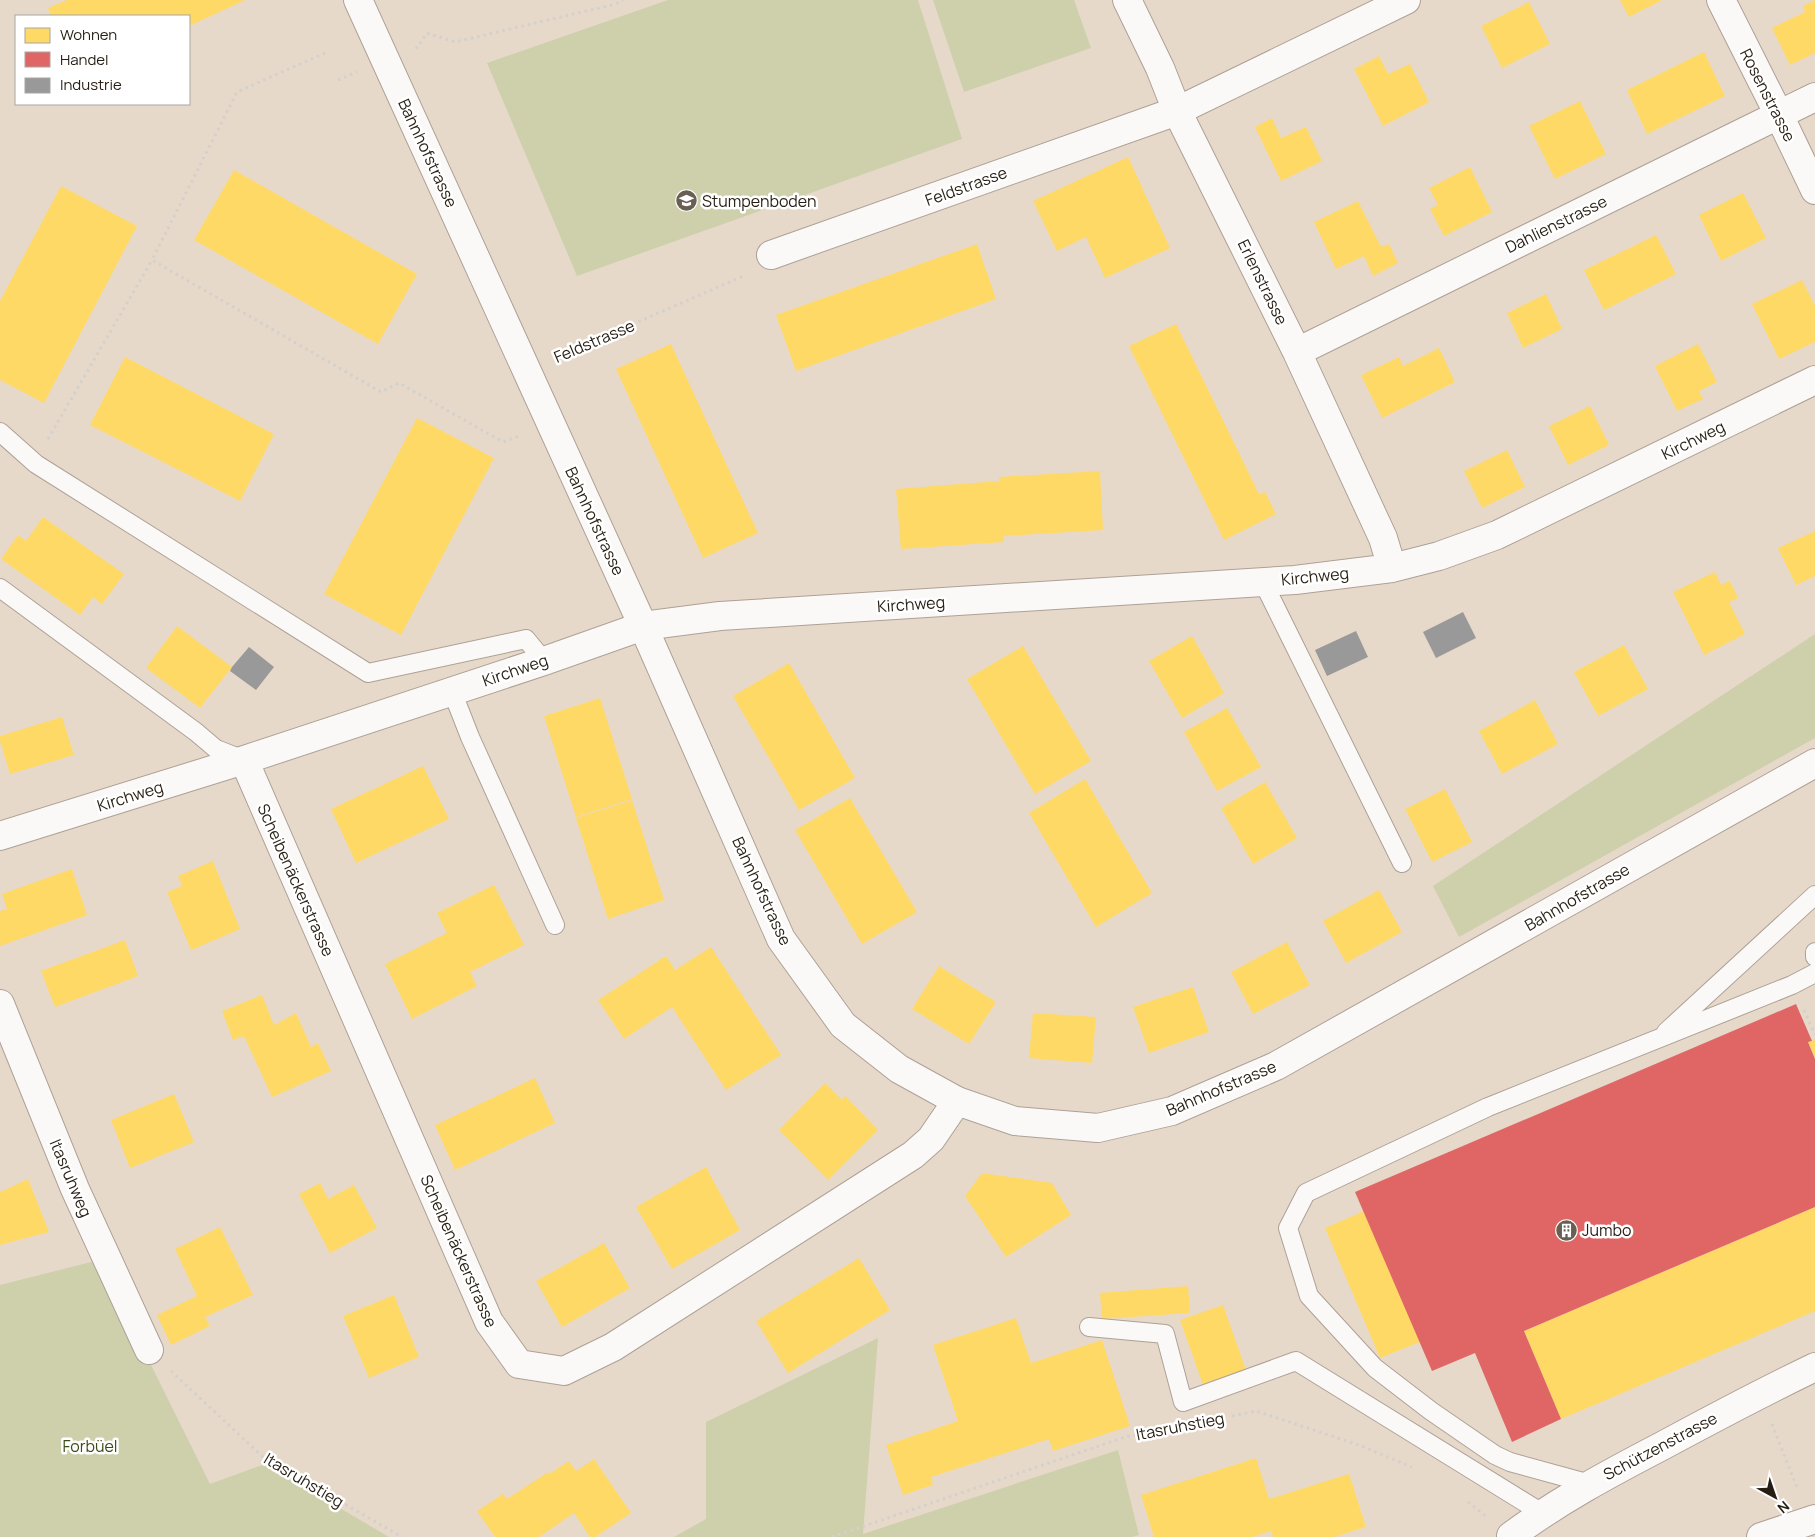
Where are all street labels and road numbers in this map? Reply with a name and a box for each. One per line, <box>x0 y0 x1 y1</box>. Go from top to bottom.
street label: Rosenstrasse <box>1735 45 1801 145</box>
street label: Bahnhofstrasse <box>393 95 463 211</box>
street label: Feldstrasse <box>922 161 1010 211</box>
street label: Dahlienstrasse <box>1502 190 1610 258</box>
street label: Erlenstrasse <box>1233 236 1293 328</box>
street label: Feldstrasse <box>550 314 638 368</box>
street label: Kirchweg <box>1658 415 1728 465</box>
street label: Bahnhofstrasse <box>560 463 630 579</box>
street label: Kirchweg <box>1280 562 1350 590</box>
street label: Kirchweg <box>876 591 946 617</box>
street label: Kirchweg <box>479 649 551 691</box>
street label: Kirchweg <box>94 776 166 816</box>
street label: Scheibenäckerstrasse <box>252 800 340 960</box>
street label: Bahnhofstrasse <box>727 833 797 949</box>
street label: Bahnhofstrasse <box>1521 858 1633 936</box>
street label: Bahnhofstrasse <box>1163 1055 1279 1121</box>
street label: Itasruhweg <box>45 1136 97 1220</box>
street label: Scheibenäckerstrasse <box>415 1171 503 1331</box>
street label: Itasruhstieg <box>1134 1407 1226 1445</box>
street label: Schützenstrasse <box>1599 1407 1721 1485</box>
street label: Itasruhstieg <box>260 1448 348 1512</box>

